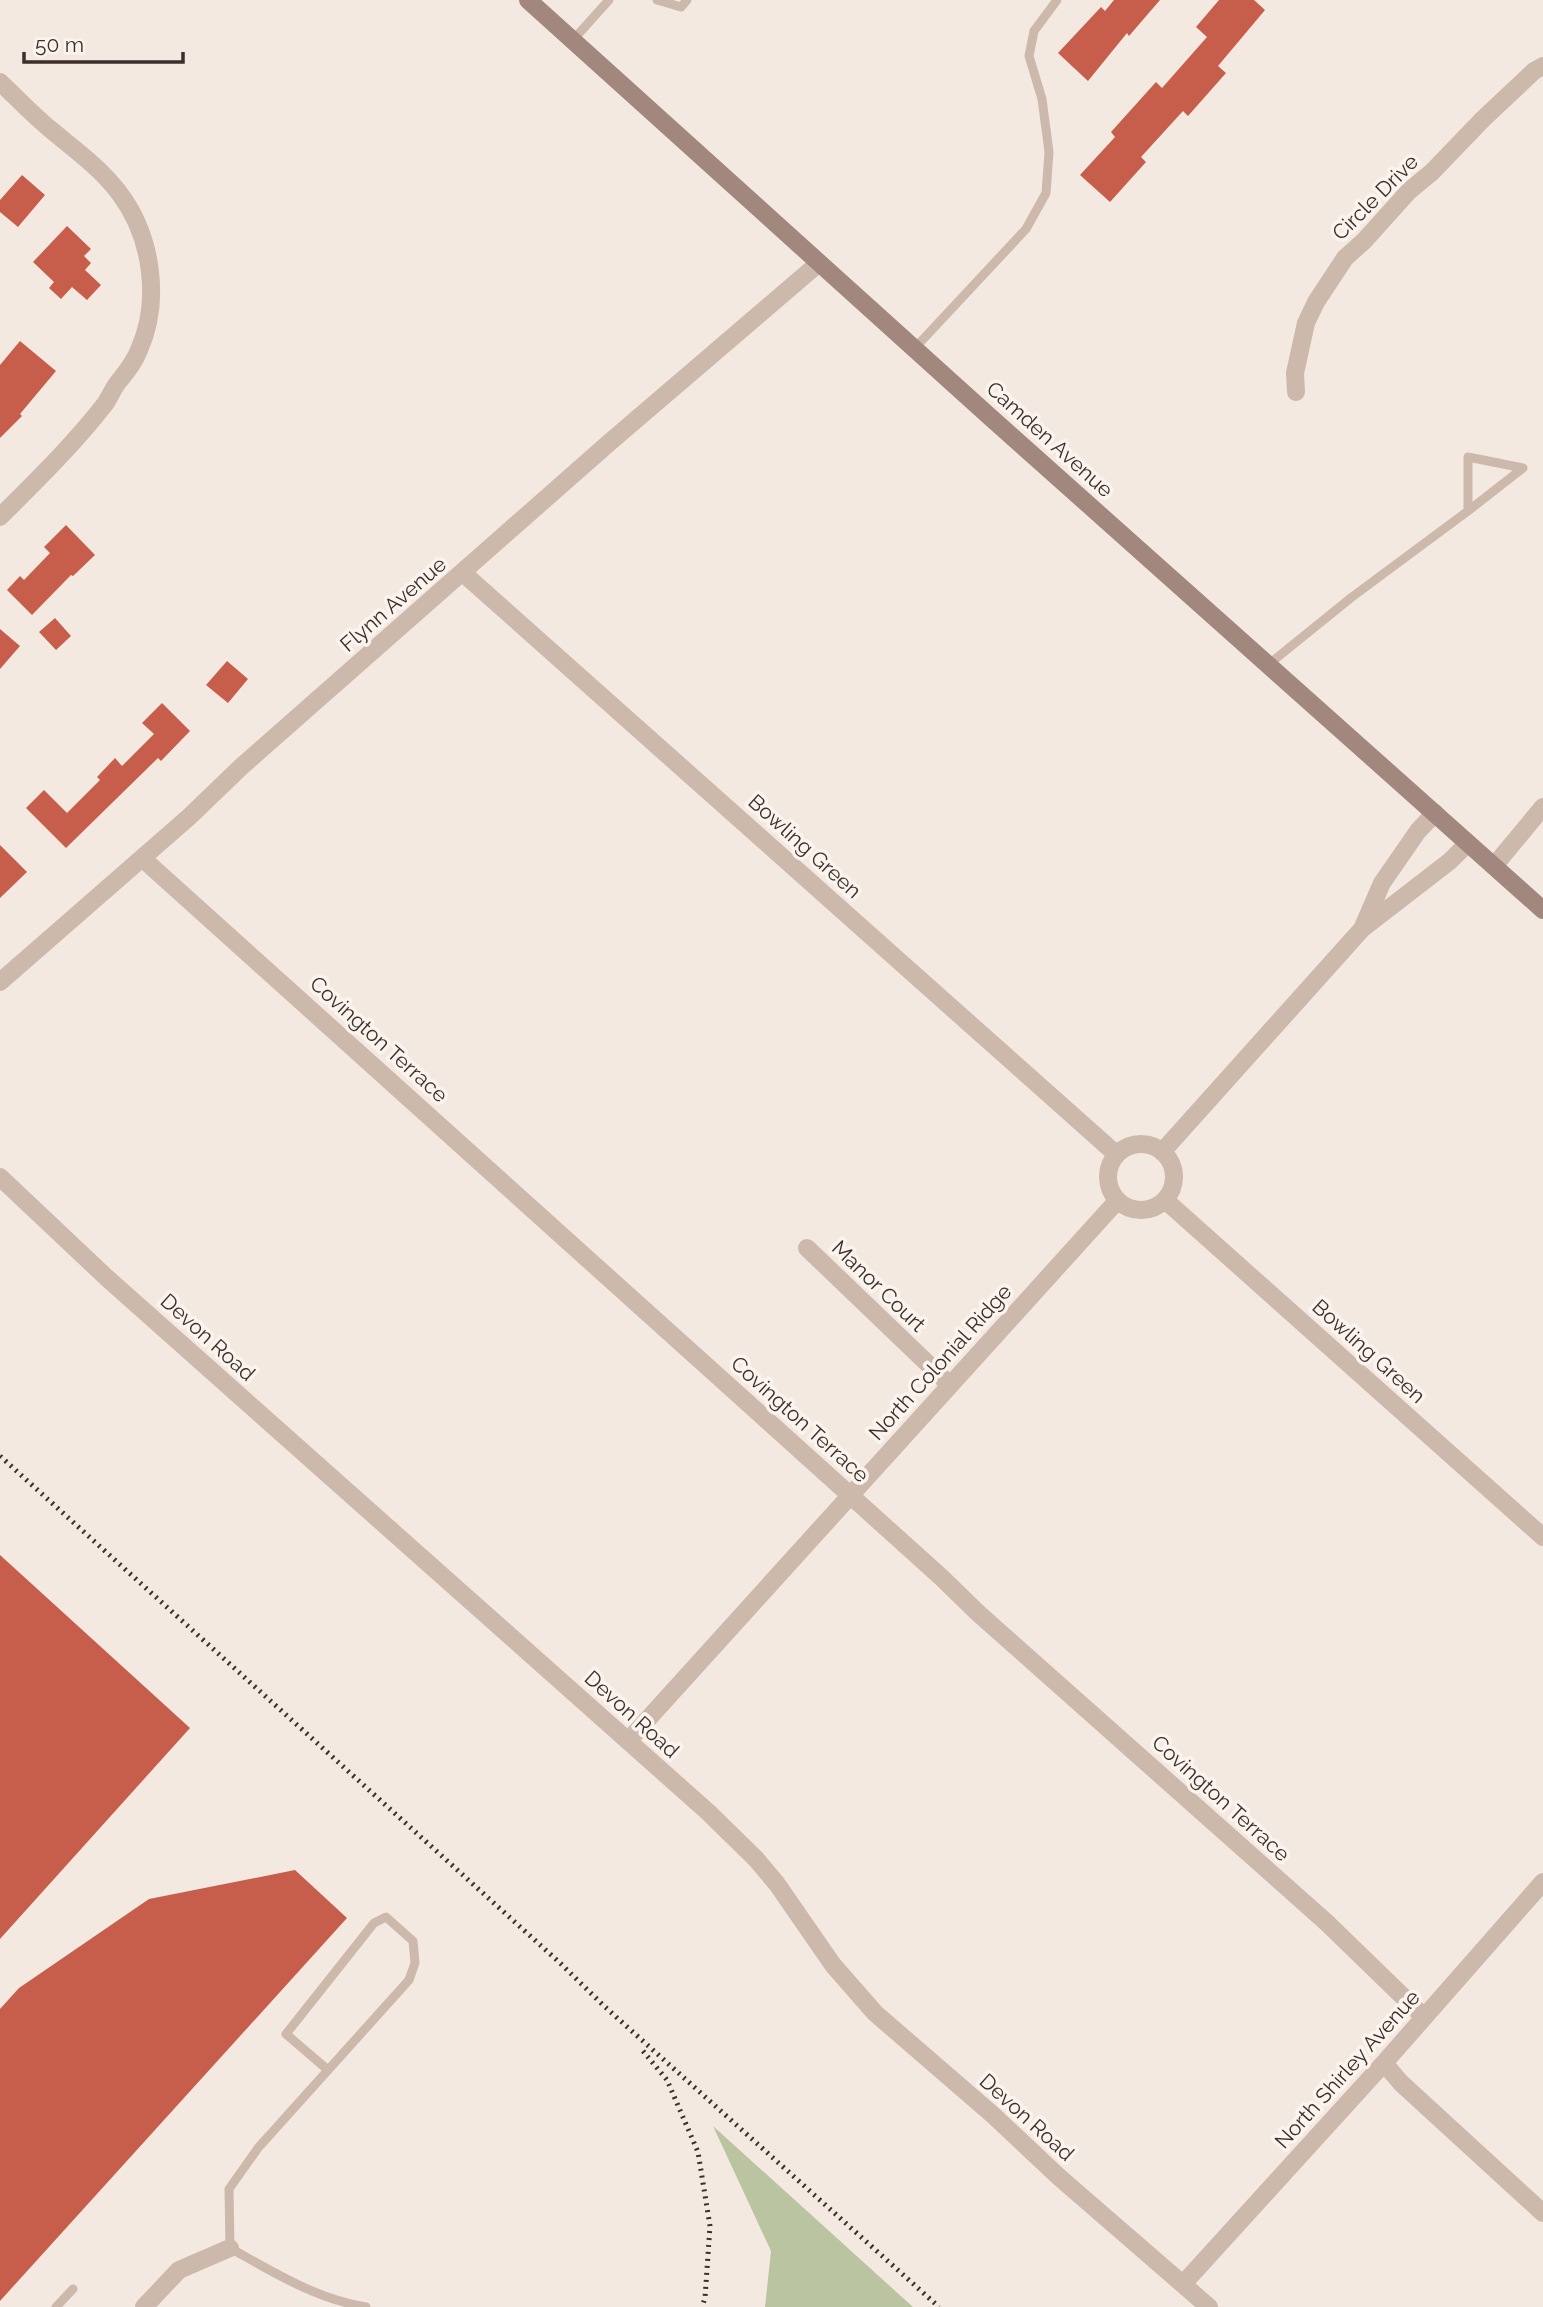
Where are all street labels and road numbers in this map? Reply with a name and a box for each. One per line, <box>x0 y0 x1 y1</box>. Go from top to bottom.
street label: Circle Drive <box>1327 149 1423 245</box>
street label: Camden Avenue <box>982 376 1118 502</box>
street label: Flynn Avenue <box>335 551 451 657</box>
street label: Bowling Green <box>743 789 867 903</box>
street label: Covington Terrace <box>305 971 453 1107</box>
street label: Manor Court <box>827 1235 931 1337</box>
street label: North Colonial Ridge <box>863 1279 1017 1445</box>
street label: Devon Road <box>156 1288 260 1386</box>
street label: Bowling Green <box>1307 1294 1431 1408</box>
street label: Covington Terrace <box>726 1351 874 1487</box>
street label: Devon Road <box>580 1665 684 1763</box>
street label: Covington Terrace <box>1147 1730 1295 1866</box>
street label: North Shirley Avenue <box>1269 1985 1425 2153</box>
street label: Devon Road <box>975 2068 1079 2166</box>

